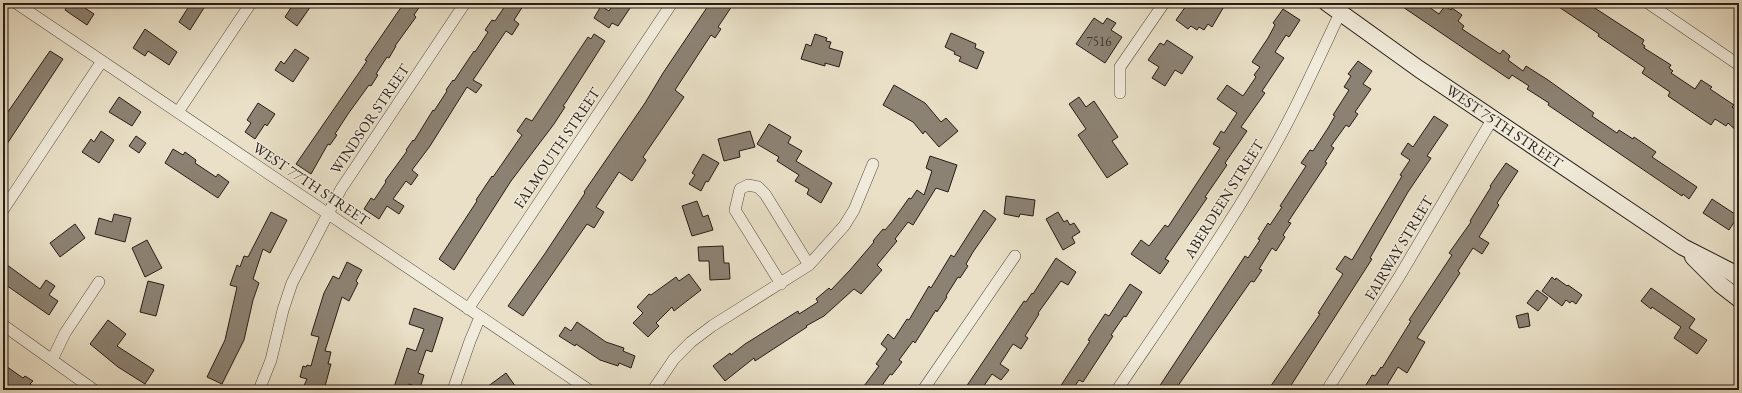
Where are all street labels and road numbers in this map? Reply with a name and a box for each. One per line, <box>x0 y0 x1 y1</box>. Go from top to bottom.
street label: WINDSOR STREET <box>326 59 414 177</box>
street label: WEST 75TH STREET <box>1443 80 1567 173</box>
street label: FALMOUTH STREET <box>509 83 605 212</box>
street label: ABERDEEN STREET <box>1179 135 1268 262</box>
street label: WEST 77TH STREET <box>249 138 374 230</box>
street label: FAIRWAY STREET <box>1360 191 1438 303</box>

